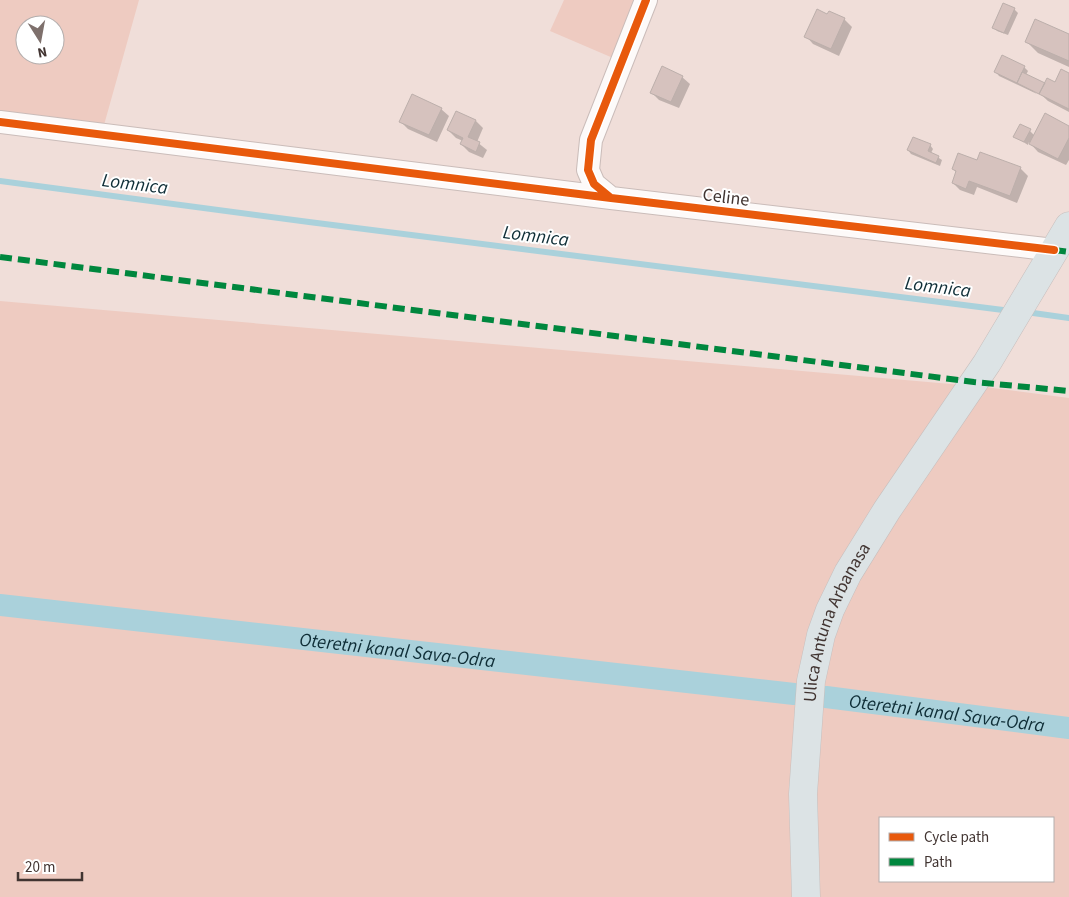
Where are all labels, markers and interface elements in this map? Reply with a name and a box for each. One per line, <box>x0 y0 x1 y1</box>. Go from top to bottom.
north arrow <box>15 15 65 65</box>
text: N <box>36 41 49 62</box>
water label: Lomnica <box>100 167 169 202</box>
street label: Celine <box>701 182 751 213</box>
water label: Lomnica <box>501 219 570 254</box>
water label: Lomnica <box>903 270 972 305</box>
street label: Ulica Antuna Arbanasa <box>798 538 877 703</box>
water label: Oteretni kanal Sava-Odra <box>298 627 497 675</box>
water label: Oteretni kanal Sava-Odra <box>847 688 1046 740</box>
legend <box>879 817 1054 882</box>
text: Cycle path <box>924 827 989 848</box>
scale bar <box>18 850 81 882</box>
text: Path <box>924 852 952 873</box>
text: 20 m <box>25 857 55 878</box>

